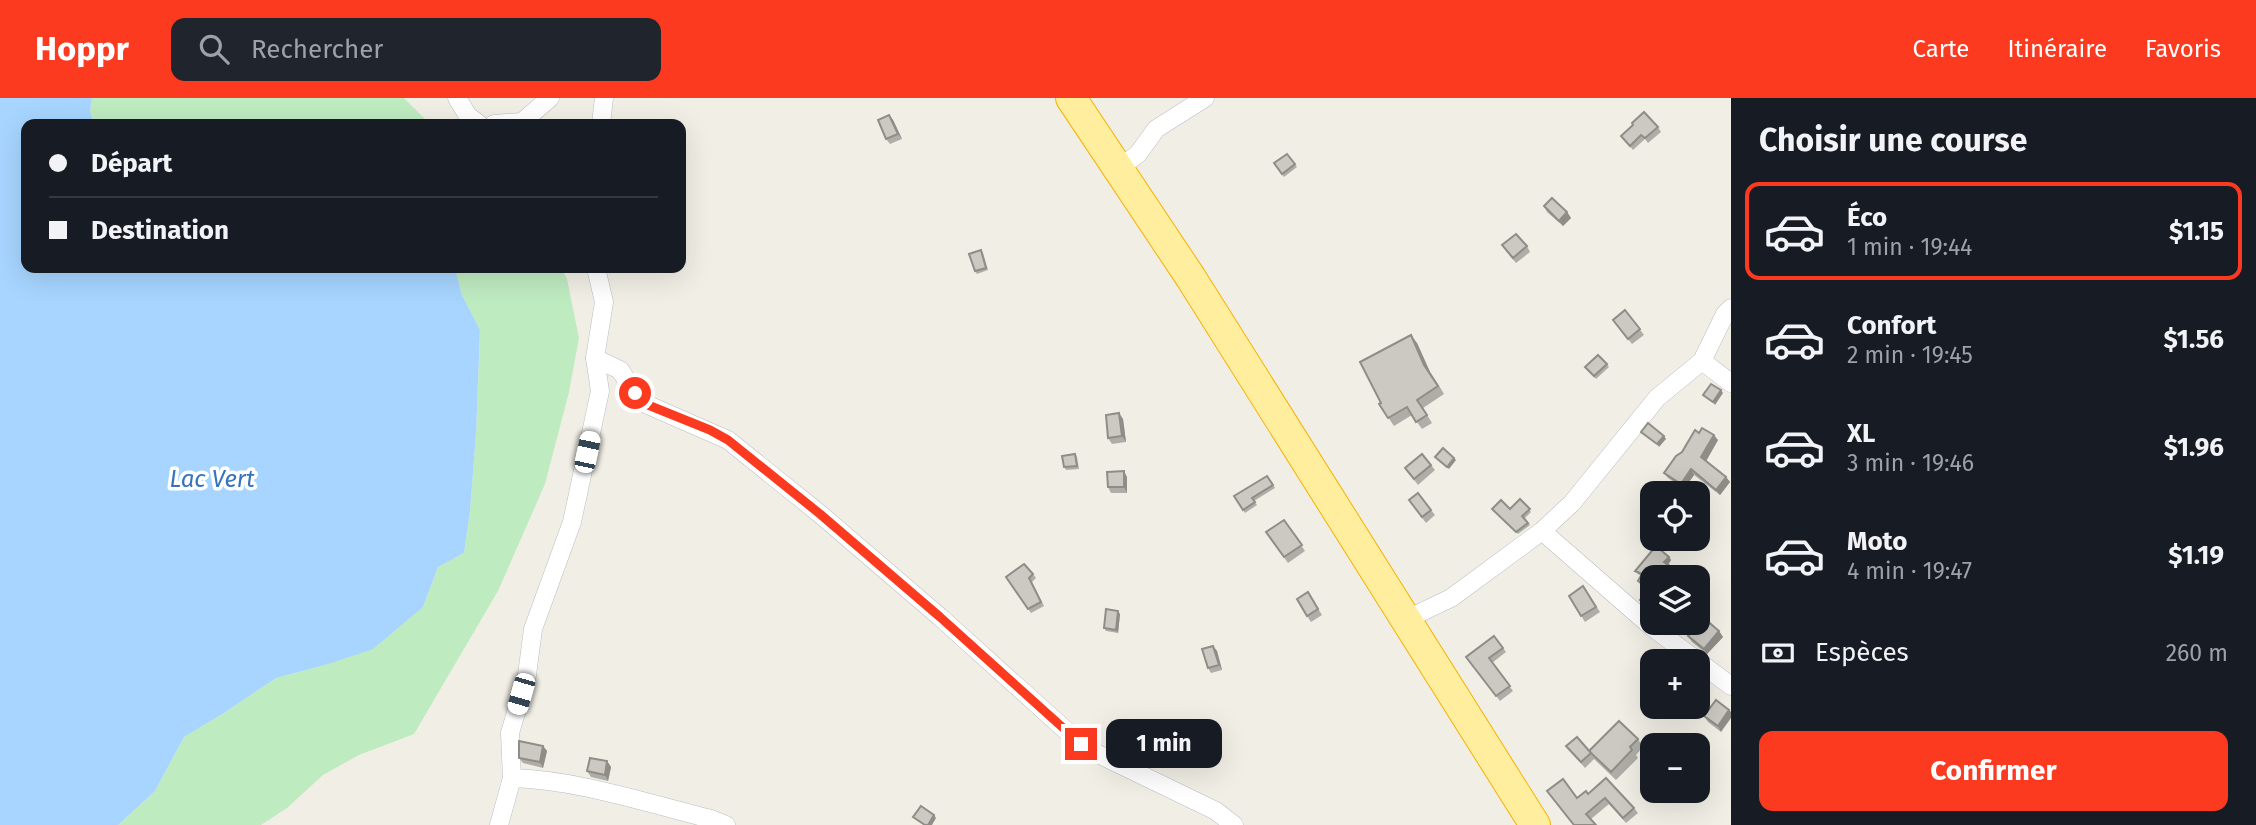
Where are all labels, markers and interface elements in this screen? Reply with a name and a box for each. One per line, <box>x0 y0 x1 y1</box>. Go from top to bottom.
search box <box>171 18 661 81</box>
text: Hoppr <box>35 29 129 69</box>
icon: search <box>195 30 233 68</box>
text: Rechercher <box>251 34 383 65</box>
text: Carte <box>1913 35 1969 63</box>
text: Itinéraire <box>2007 35 2107 63</box>
text: Favoris <box>2145 35 2221 63</box>
text: Choisir une course <box>1759 121 2027 159</box>
text: Départ <box>91 148 172 179</box>
icon: car <box>1763 200 1826 263</box>
text: Éco <box>1847 202 1887 233</box>
text: Destination <box>91 215 229 246</box>
text: $1.15 <box>2169 216 2224 247</box>
text: 1 min · 19:44 <box>1847 233 1972 261</box>
icon: car <box>1763 308 1826 371</box>
text: Confort <box>1847 310 1936 341</box>
text: $1.56 <box>2163 324 2224 355</box>
text: 2 min · 19:45 <box>1847 341 1973 369</box>
route start <box>619 377 651 409</box>
icon: car <box>1763 416 1826 479</box>
text: XL <box>1847 418 1875 449</box>
car <box>573 429 602 475</box>
text: $1.96 <box>2164 432 2224 463</box>
text: 3 min · 19:46 <box>1847 449 1974 477</box>
water label: Lac Vert <box>169 465 255 493</box>
map controls <box>1640 481 1710 803</box>
button: locate <box>1640 481 1710 551</box>
icon: car <box>1763 524 1826 587</box>
text: Moto <box>1847 526 1907 557</box>
text: $1.19 <box>2168 540 2224 571</box>
text: 4 min · 19:47 <box>1847 557 1972 585</box>
button: layers <box>1640 565 1710 635</box>
icon: cash <box>1759 634 1797 672</box>
text: Espèces <box>1815 637 1909 668</box>
text: 260 m <box>2166 639 2228 667</box>
button: + <box>1640 649 1710 719</box>
car <box>506 671 537 717</box>
callout: 1 min <box>1106 720 1221 768</box>
route end <box>1065 728 1097 760</box>
text: 1 min <box>1136 729 1192 757</box>
button: Confirmer <box>1759 731 2228 811</box>
button: − <box>1640 733 1710 803</box>

